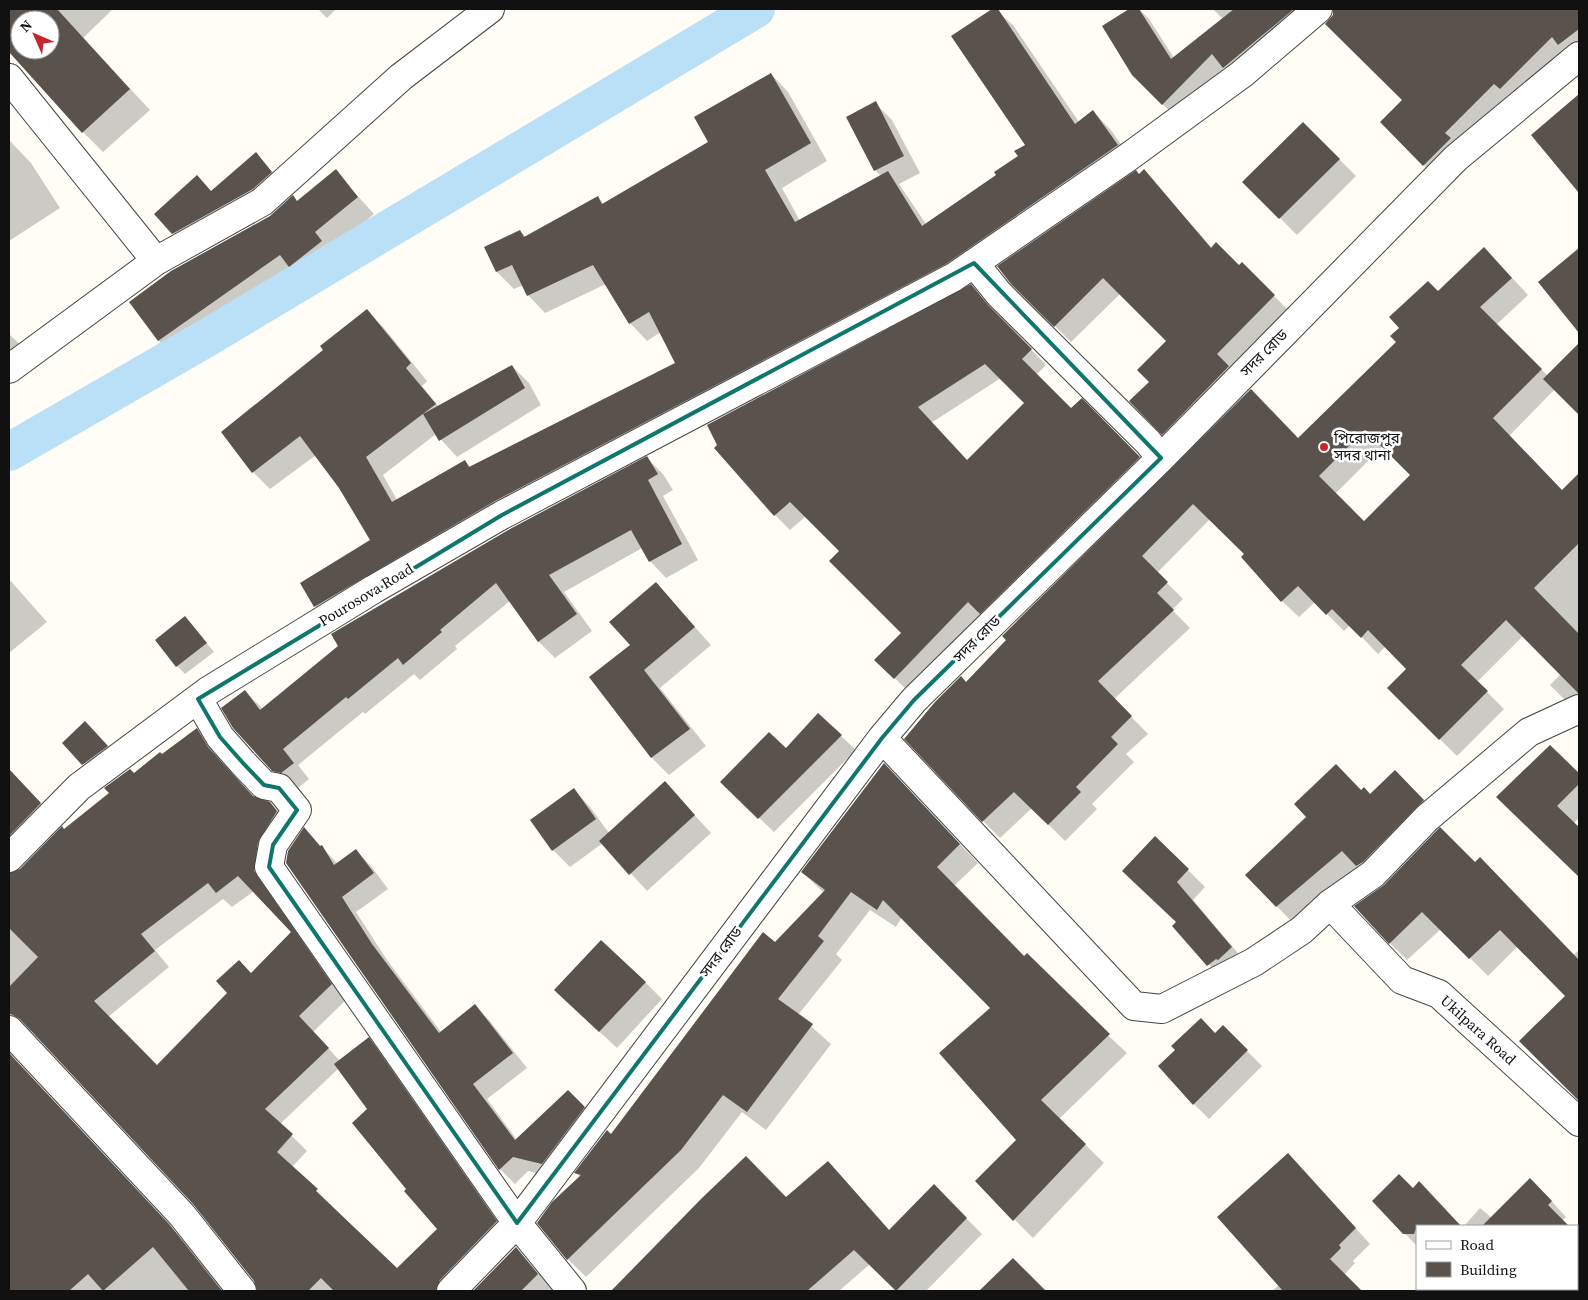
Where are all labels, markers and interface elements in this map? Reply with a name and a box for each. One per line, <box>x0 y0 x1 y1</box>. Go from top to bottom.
north arrow <box>10 10 60 60</box>
text: N <box>15 15 36 36</box>
street label: সদর রোড <box>1235 324 1292 382</box>
place label: পিরোজপুর সদর থানা <box>1333 427 1401 465</box>
marker: পিরোজপুর সদর থানা <box>1318 441 1330 453</box>
street label: Pourosova Road <box>314 558 417 631</box>
street label: সদর রোড <box>948 610 1005 668</box>
street label: সদর রোড <box>694 922 747 982</box>
street label: Ukilpara Road <box>1436 990 1521 1070</box>
legend <box>1416 1225 1578 1290</box>
text: Road <box>1460 1234 1494 1255</box>
text: Building <box>1460 1259 1517 1280</box>

